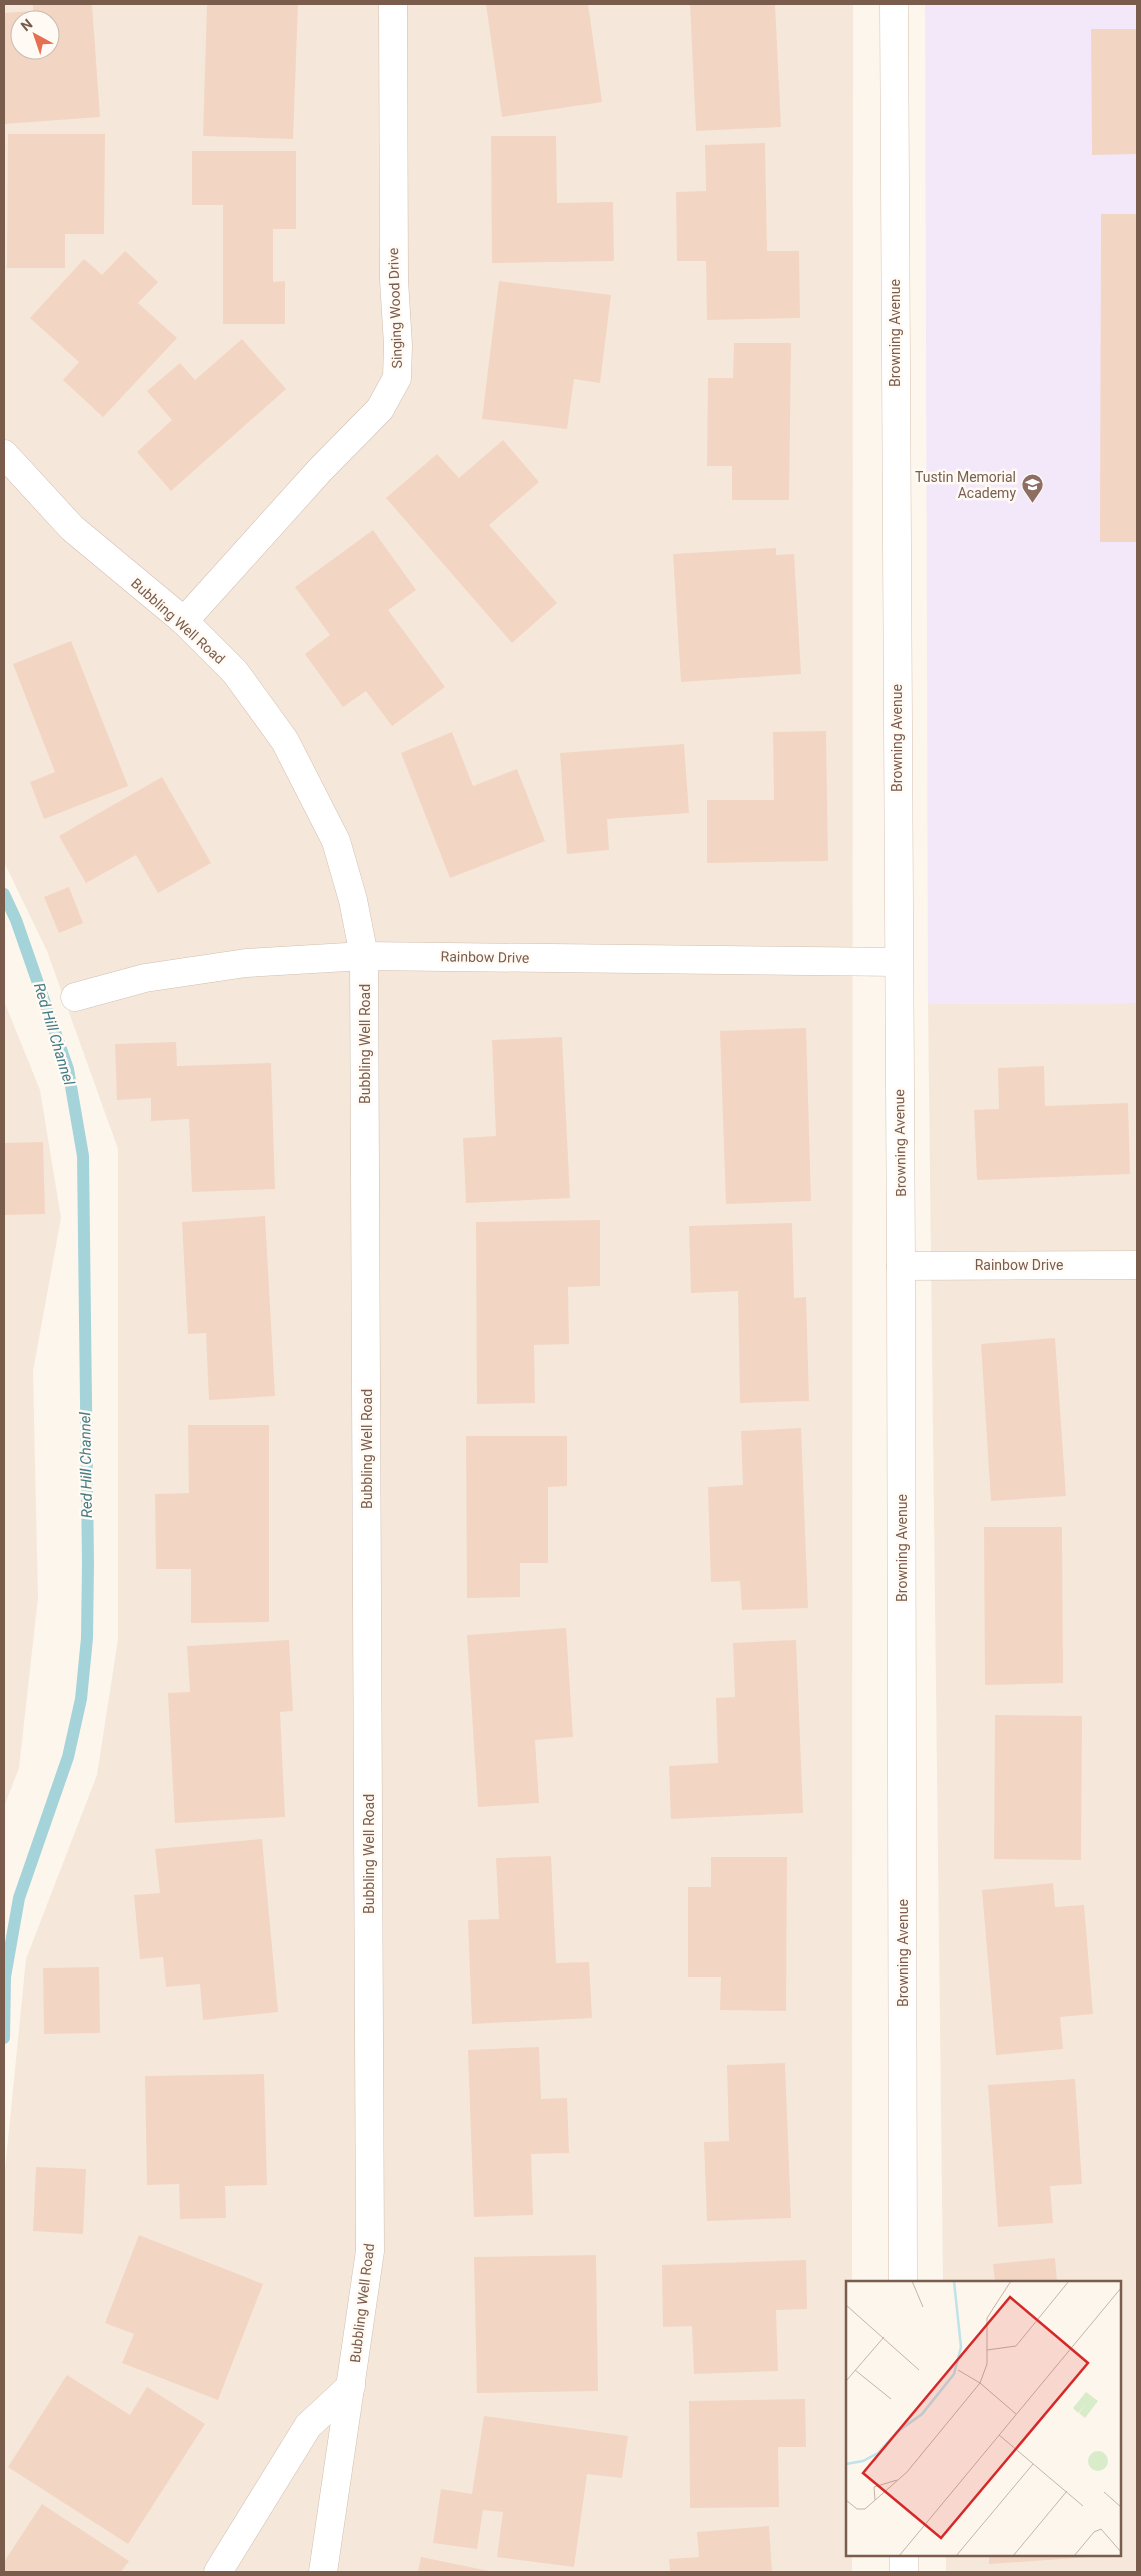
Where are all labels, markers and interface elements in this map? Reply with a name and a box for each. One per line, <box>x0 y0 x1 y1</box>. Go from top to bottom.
north arrow <box>10 10 60 60</box>
text: N <box>18 16 36 34</box>
street label: Singing Wood Drive <box>385 247 405 369</box>
street label: Browning Avenue <box>887 279 903 387</box>
place label: Tustin Memorial Academy <box>915 469 1016 501</box>
school or university icon: Tustin Memorial Academy <box>1020 473 1044 504</box>
street label: Bubbling Well Road <box>128 575 228 667</box>
street label: Browning Avenue <box>889 684 905 792</box>
street label: Rainbow Drive <box>441 948 529 966</box>
water label: Red Hill Channel <box>30 981 78 1088</box>
street label: Bubbling Well Road <box>357 984 373 1104</box>
street label: Browning Avenue <box>891 1089 909 1197</box>
street label: Rainbow Drive <box>975 1257 1063 1273</box>
street label: Bubbling Well Road <box>359 1389 375 1509</box>
water label: Red Hill Channel <box>76 1411 96 1518</box>
street label: Browning Avenue <box>894 1494 910 1602</box>
street label: Bubbling Well Road <box>361 1794 377 1914</box>
street label: Browning Avenue <box>895 1899 911 2007</box>
street label: Bubbling Well Road <box>347 2242 377 2364</box>
inset map <box>846 2281 1121 2556</box>

